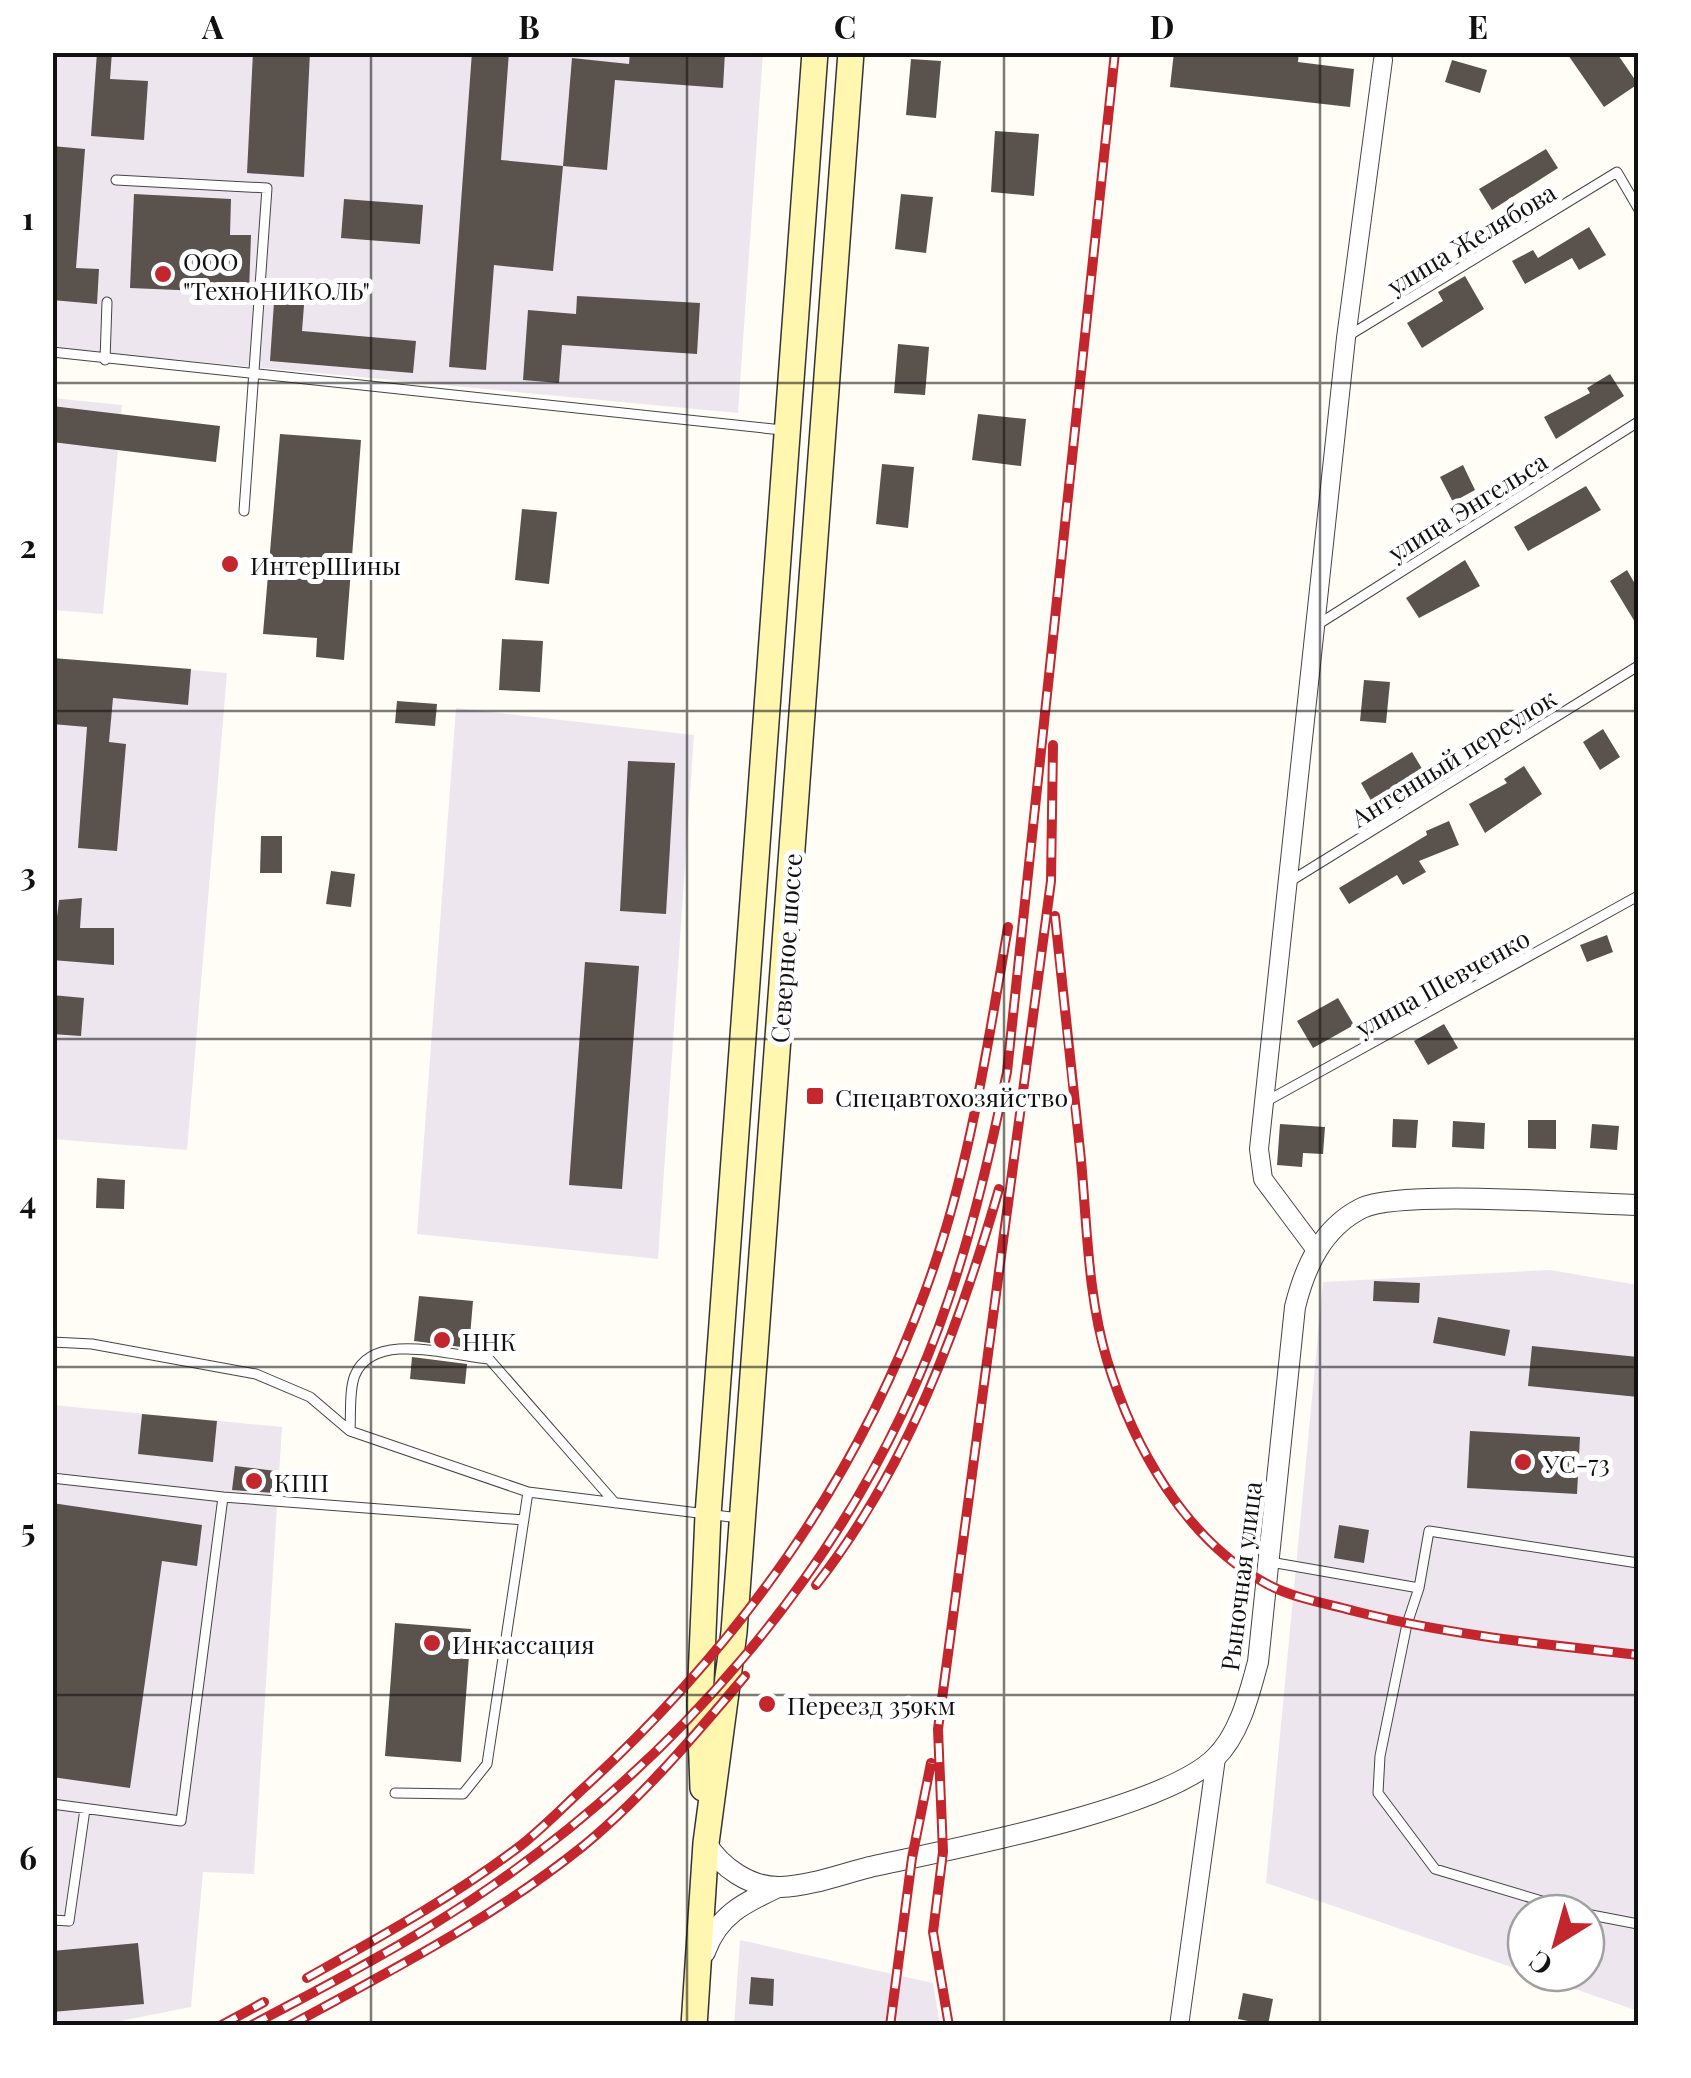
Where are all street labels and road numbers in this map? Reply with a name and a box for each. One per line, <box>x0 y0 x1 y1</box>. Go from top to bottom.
street label: улица Желябова <box>1380 174 1562 302</box>
street label: улица Энгельса <box>1380 444 1553 569</box>
street label: Антенный переулок <box>1343 681 1562 834</box>
street label: Северное шоссе <box>762 852 808 1044</box>
street label: улица Шевченко <box>1348 921 1535 1044</box>
street label: Рыночная улица <box>1212 1479 1268 1673</box>

